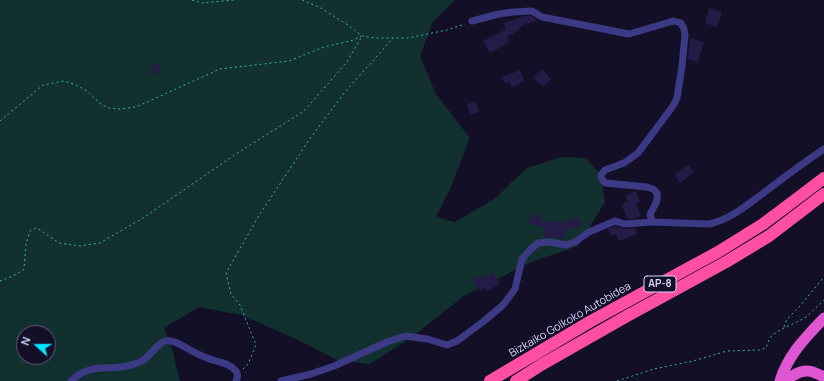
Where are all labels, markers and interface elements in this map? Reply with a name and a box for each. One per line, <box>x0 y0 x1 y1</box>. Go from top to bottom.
road number: AP-8 <box>644 276 676 292</box>
street label: Bizkaiko Golkoko Autobidea <box>507 280 633 360</box>
north arrow <box>16 325 56 365</box>
text: N <box>17 335 34 347</box>

